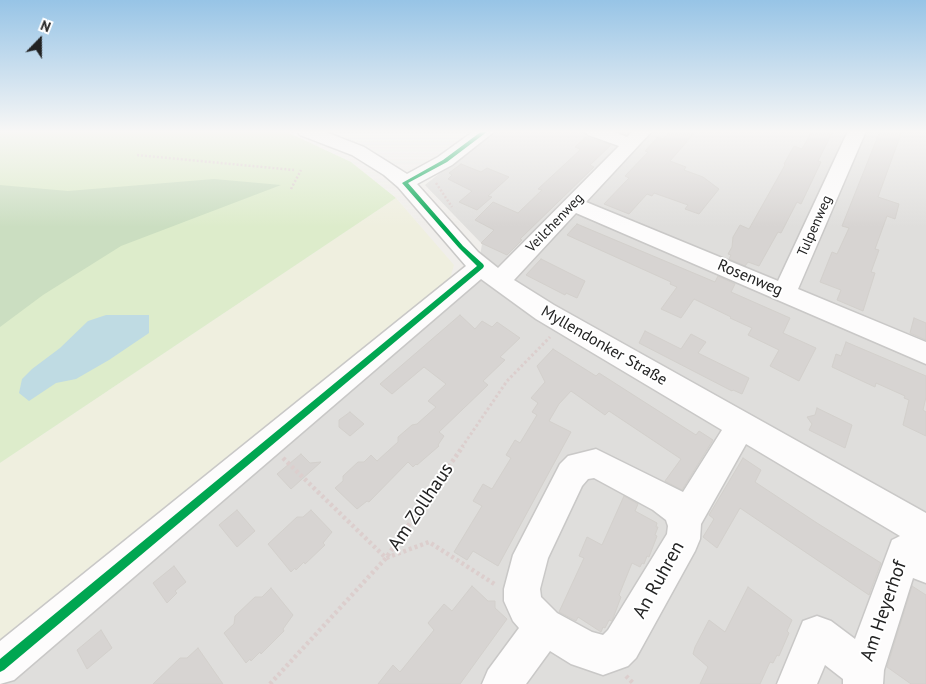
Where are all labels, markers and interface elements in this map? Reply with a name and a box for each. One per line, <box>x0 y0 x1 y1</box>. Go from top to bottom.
north arrow <box>15 15 65 65</box>
text: N <box>38 16 53 36</box>
street label: Veilchenweg <box>523 190 587 256</box>
street label: Tulpenweg <box>794 193 836 259</box>
street label: Rosenweg <box>714 256 786 300</box>
street label: Myllendonker Straße <box>538 302 670 390</box>
street label: Am Zollhaus <box>383 459 459 555</box>
street label: An Ruhren <box>628 537 690 623</box>
street label: Am Heyerhof <box>856 558 912 664</box>

